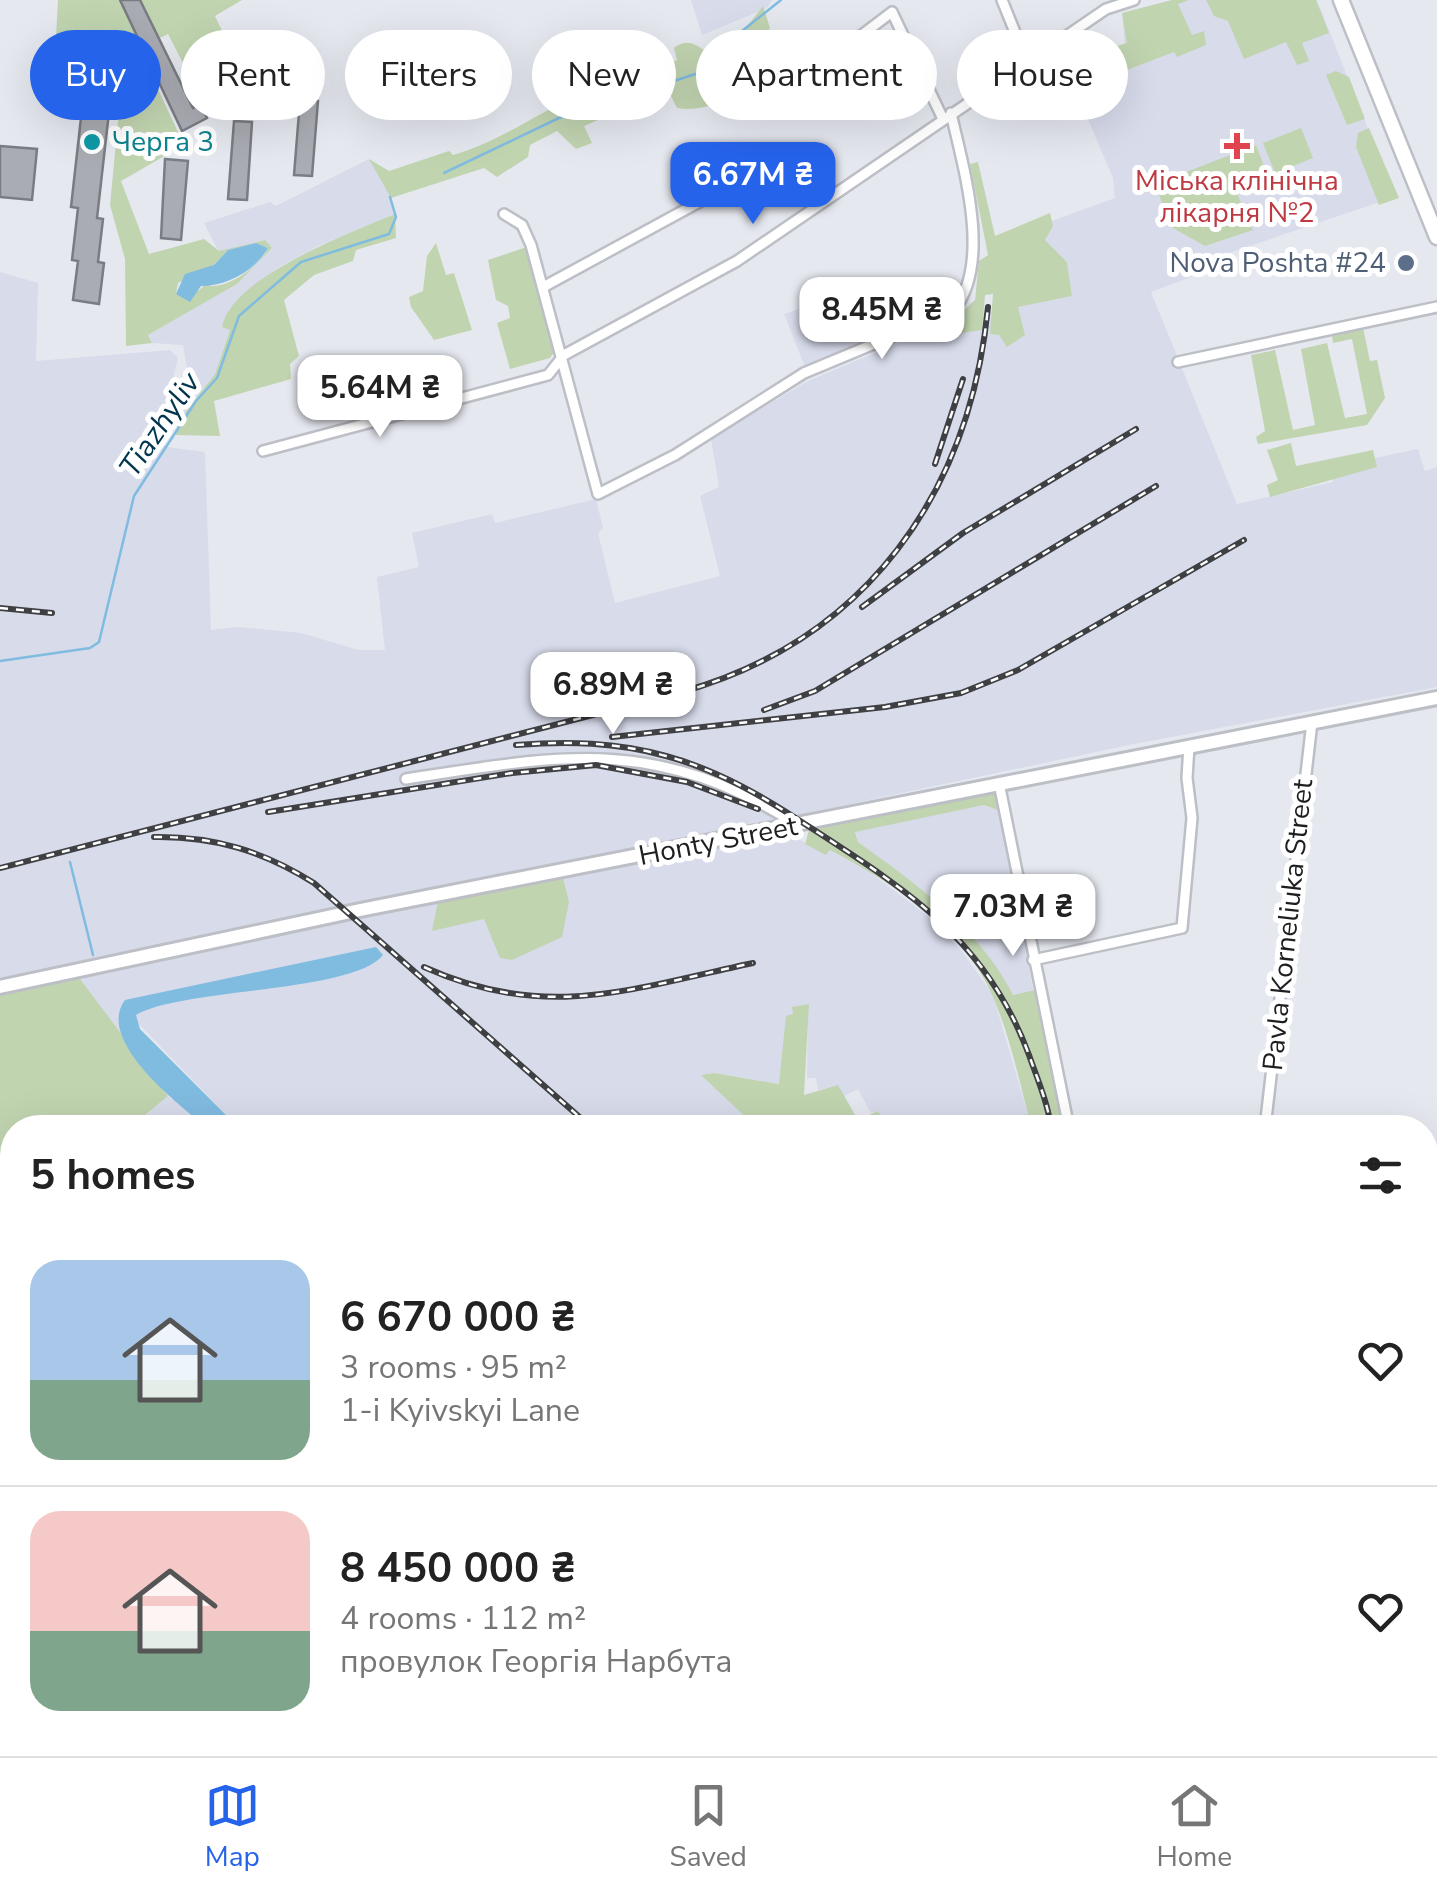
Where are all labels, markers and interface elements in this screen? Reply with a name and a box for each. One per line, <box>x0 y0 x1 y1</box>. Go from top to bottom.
chip: Buy <box>30 30 161 120</box>
chip: Rent <box>181 30 325 120</box>
chip: Filters <box>345 30 512 120</box>
chip: New <box>532 30 676 120</box>
chip: Apartment <box>696 30 937 120</box>
chip: House <box>957 30 1128 120</box>
place label: Черга 3 <box>112 123 214 161</box>
marker: Черга 3 <box>81 131 103 153</box>
marker: Міська клінічна лікарня №2 <box>1224 133 1250 159</box>
pin: 6.67M ₴ <box>661 142 845 227</box>
text: 6.67M ₴ <box>692 153 814 196</box>
place label: Міська клінічна лікарня №2 <box>1135 162 1339 232</box>
place label: Nova Poshta #24 <box>1169 244 1386 282</box>
marker: Nova Poshta #24 <box>1395 252 1417 274</box>
pin: 8.45M ₴ <box>790 277 974 362</box>
text: 8.45M ₴ <box>821 288 943 331</box>
pin: 5.64M ₴ <box>288 355 472 440</box>
water label: Tiazhyliv <box>110 363 211 486</box>
text: 5.64M ₴ <box>319 366 441 409</box>
pin: 6.89M ₴ <box>521 652 705 737</box>
text: 6.89M ₴ <box>552 663 674 706</box>
street label: Pavla Korneliuka Street <box>1254 777 1322 1073</box>
street label: Honty Street <box>635 807 801 875</box>
pin: 7.03M ₴ <box>921 874 1105 959</box>
text: 7.03M ₴ <box>952 885 1074 928</box>
text: 5 homes <box>30 1147 195 1204</box>
icon: filters <box>1353 1148 1408 1203</box>
text: 6 670 000 ₴ <box>340 1289 576 1346</box>
icon: home <box>110 1300 230 1420</box>
icon: heart <box>1353 1333 1408 1388</box>
text: 3 rooms · 95 m² <box>340 1346 567 1389</box>
text: 1-i Kyivskyi Lane <box>340 1389 580 1432</box>
text: 8 450 000 ₴ <box>340 1540 576 1597</box>
icon: home <box>110 1551 230 1671</box>
icon: heart <box>1353 1584 1408 1639</box>
text: 4 rooms · 112 m² <box>340 1597 586 1640</box>
text: провулок Георгія Нарбута <box>340 1640 733 1683</box>
tab: Map <box>205 1778 260 1876</box>
tab: Saved <box>670 1778 747 1876</box>
tab: Home <box>1156 1778 1232 1876</box>

